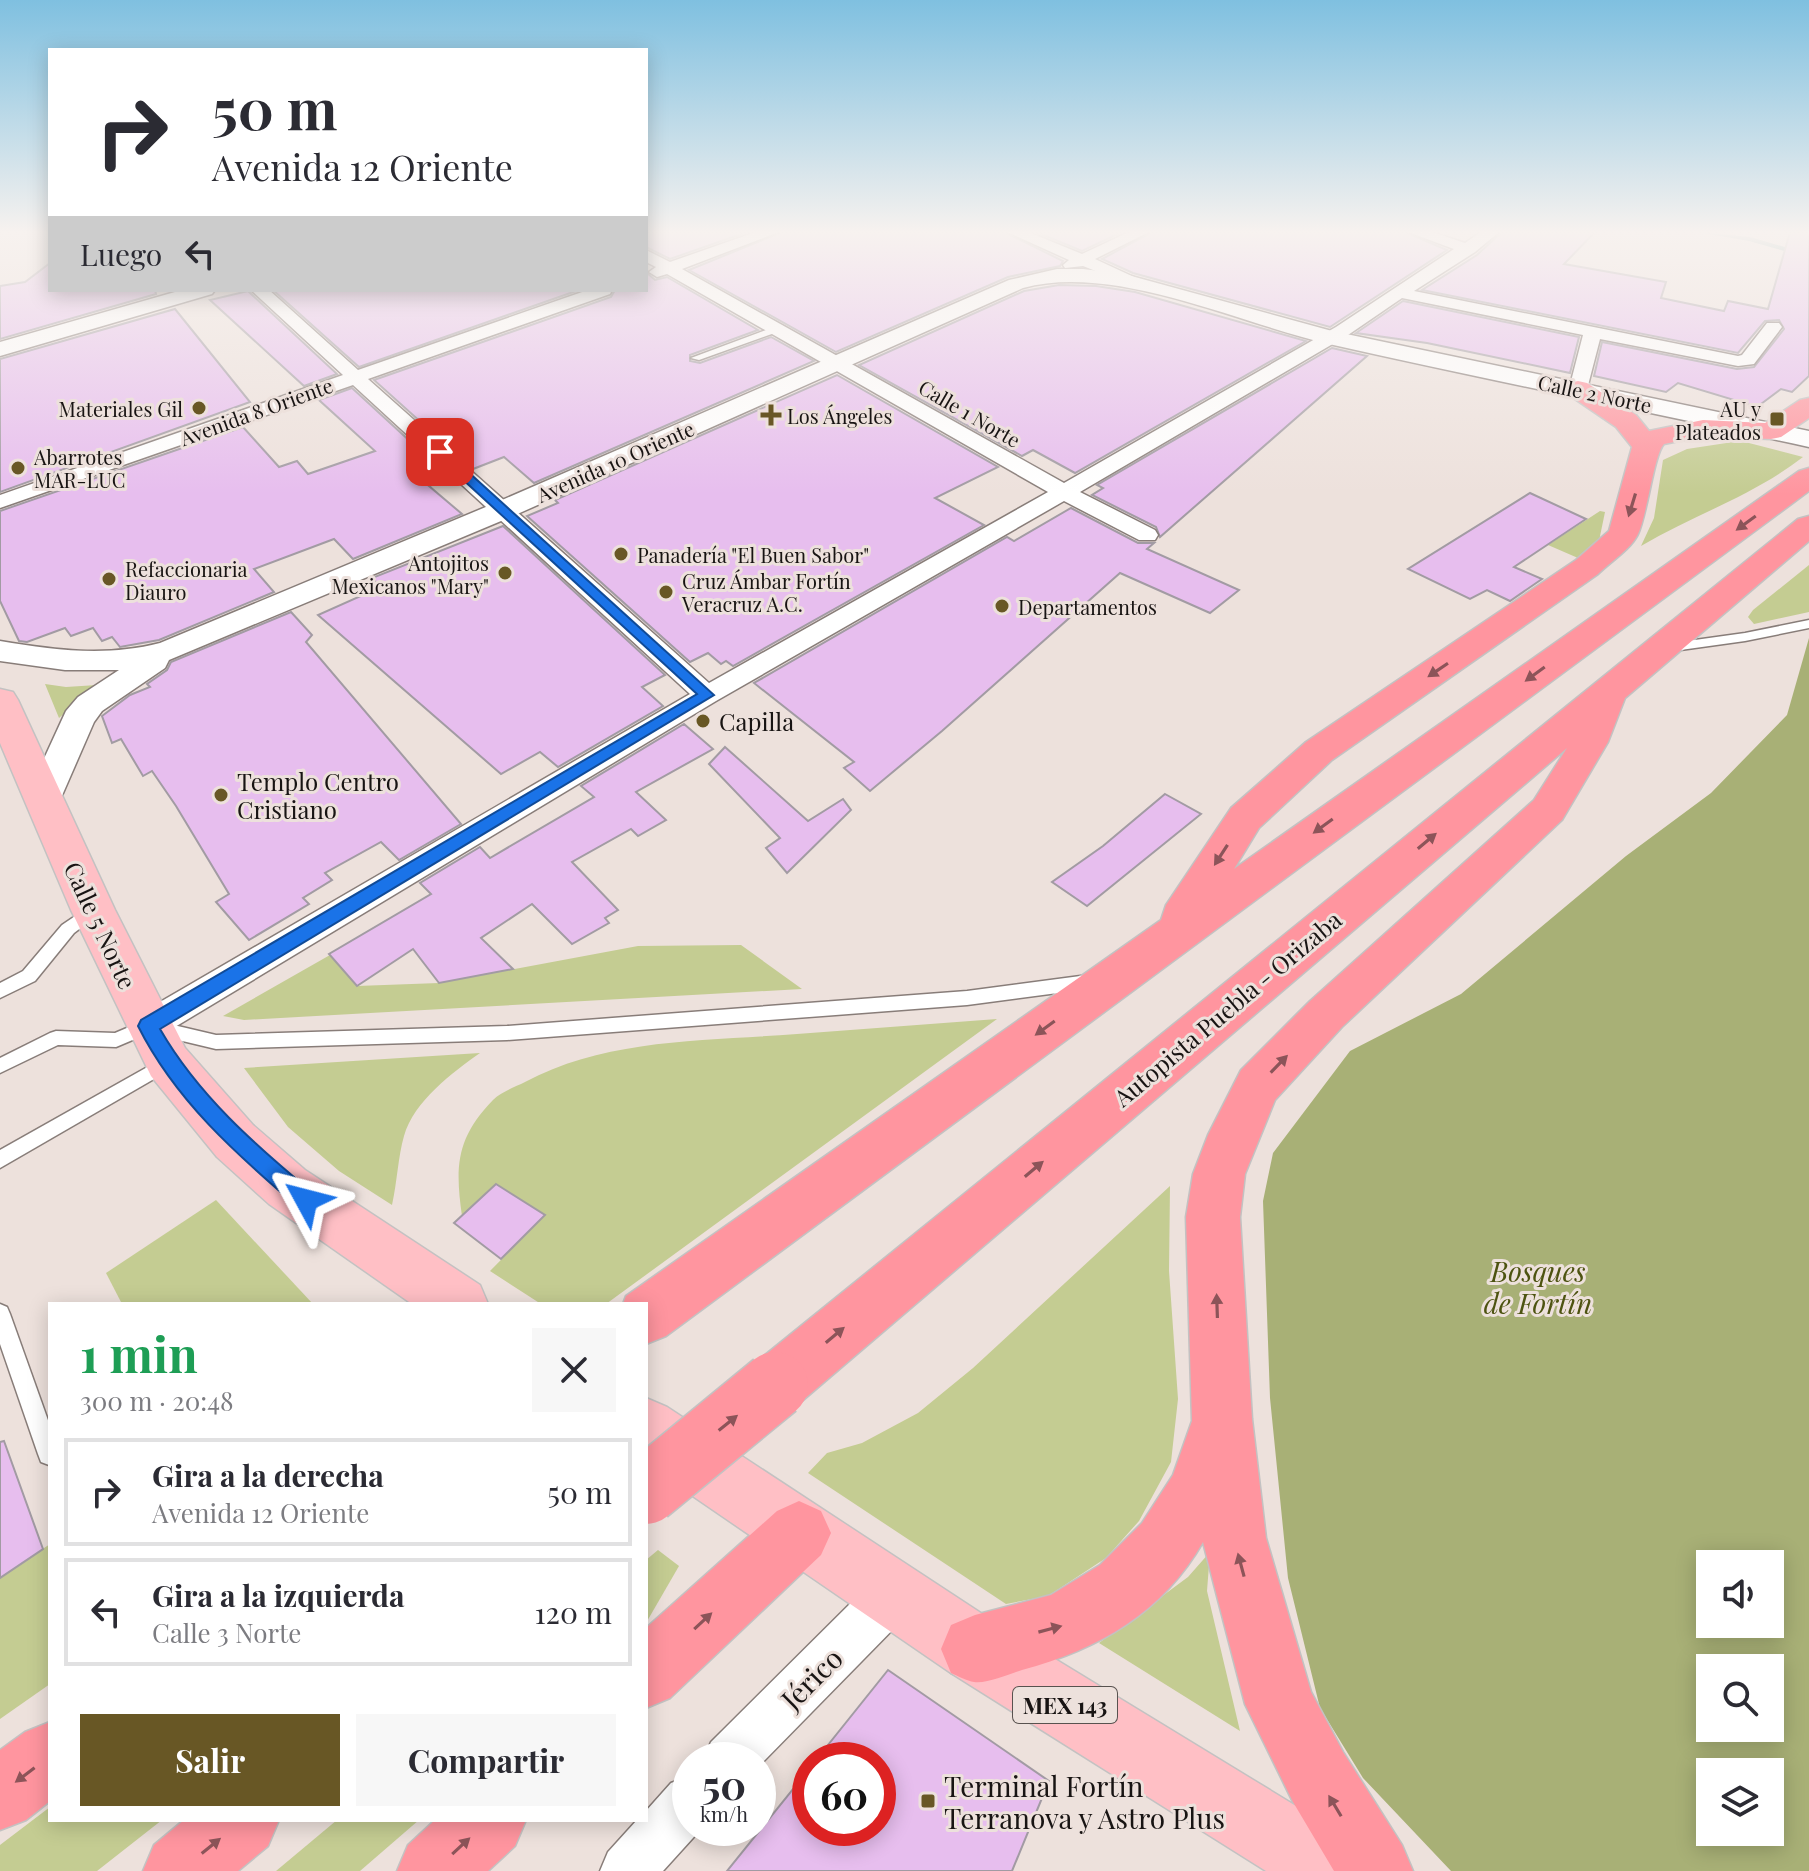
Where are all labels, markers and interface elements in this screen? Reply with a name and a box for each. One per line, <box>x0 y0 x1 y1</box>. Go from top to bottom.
text: 50 m <box>212 70 338 145</box>
icon: right <box>80 80 184 184</box>
text: Avenida 12 Oriente <box>212 142 513 190</box>
icon: left <box>178 232 222 276</box>
text: Luego <box>80 234 162 274</box>
street label: Calle 2 Norte <box>1536 368 1654 418</box>
street label: Avenida 8 Oriente <box>175 371 336 452</box>
street label: Calle 1 Norte <box>914 373 1026 453</box>
place label: Materiales Gil <box>59 395 183 422</box>
place label: AU y Plateados <box>1675 395 1761 445</box>
marker: Materiales Gil <box>190 399 208 417</box>
place label: Los Ángeles <box>787 402 892 429</box>
marker: Los Ángeles <box>762 406 780 424</box>
marker: AU y Plateados <box>1768 410 1786 428</box>
street label: Avenida 10 Oriente <box>531 414 698 508</box>
pin <box>406 418 474 486</box>
icon: arrive <box>418 430 462 474</box>
place label: Abarrotes MAR-LUC <box>33 443 126 493</box>
marker: Abarrotes MAR-LUC <box>9 459 27 477</box>
one-way arrow <box>1625 494 1638 518</box>
one-way arrow <box>1735 514 1756 530</box>
place label: Panadería "El Buen Sabor" <box>637 541 869 568</box>
marker: Panadería "El Buen Sabor" <box>612 545 630 563</box>
place label: Antojitos Mexicanos "Mary" <box>332 549 489 599</box>
place label: Refaccionaria Diauro <box>125 555 248 605</box>
marker: Antojitos Mexicanos "Mary" <box>496 564 514 582</box>
place label: Cruz Ámbar Fortín Veracruz A.C. <box>681 567 851 617</box>
marker: Refaccionaria Diauro <box>100 570 118 588</box>
marker: Cruz Ámbar Fortín Veracruz A.C. <box>657 583 675 601</box>
place label: Departamentos <box>1018 593 1157 620</box>
marker: Departamentos <box>993 597 1011 615</box>
one-way arrow <box>1427 662 1449 676</box>
one-way arrow <box>1524 666 1545 681</box>
place label: Capilla <box>719 705 794 737</box>
marker: Capilla <box>694 712 712 730</box>
place label: Templo Centro Cristiano <box>237 765 399 825</box>
marker: Templo Centro Cristiano <box>212 786 230 804</box>
one-way arrow <box>1313 818 1334 833</box>
one-way arrow <box>1417 833 1437 850</box>
one-way arrow <box>1215 844 1229 866</box>
street label: Calle 5 Norte <box>58 856 144 994</box>
street label: Autopista Puebla - Orizaba <box>1106 903 1348 1113</box>
one-way arrow <box>1034 1020 1055 1035</box>
one-way arrow <box>1269 1054 1287 1073</box>
position arrow <box>264 1158 348 1242</box>
one-way arrow <box>1024 1161 1044 1178</box>
park label: Bosques de Fortín <box>1484 1252 1592 1321</box>
one-way arrow <box>1210 1293 1223 1318</box>
text: 1 min <box>80 1321 198 1385</box>
one-way arrow <box>824 1327 844 1344</box>
button: close <box>532 1328 616 1412</box>
text: 300 m · 20:48 <box>80 1383 234 1418</box>
one-way arrow <box>718 1416 738 1432</box>
text: Gira a la derecha <box>152 1455 384 1495</box>
icon: right <box>84 1470 128 1514</box>
text: 50 m <box>547 1472 612 1512</box>
text: Avenida 12 Oriente <box>152 1495 369 1530</box>
map controls <box>1696 1550 1784 1846</box>
button: sound <box>1696 1550 1784 1638</box>
one-way arrow <box>1235 1552 1247 1577</box>
text: Gira a la izquierda <box>152 1575 405 1615</box>
icon: left <box>84 1590 128 1634</box>
text: 120 m <box>534 1592 612 1632</box>
one-way arrow <box>694 1613 713 1631</box>
text: Calle 3 Norte <box>152 1615 301 1650</box>
one-way arrow <box>1039 1622 1063 1635</box>
street label: Jérico <box>772 1639 850 1717</box>
button: search <box>1696 1654 1784 1742</box>
road number: MEX 143 <box>1013 1687 1117 1723</box>
button: Salir <box>80 1714 340 1806</box>
button: Compartir <box>356 1714 616 1806</box>
speed limit sign: 60 <box>792 1742 896 1846</box>
text: 50 <box>702 1757 746 1810</box>
button: layers <box>1696 1758 1784 1846</box>
one-way arrow <box>15 1767 35 1783</box>
place label: Terminal Fortín Terranova y Astro Plus <box>944 1767 1225 1836</box>
marker: Terminal Fortín Terranova y Astro Plus <box>919 1792 937 1810</box>
one-way arrow <box>1328 1795 1342 1817</box>
text: km/h <box>700 1800 748 1827</box>
one-way arrow <box>451 1837 470 1855</box>
one-way arrow <box>201 1838 221 1854</box>

